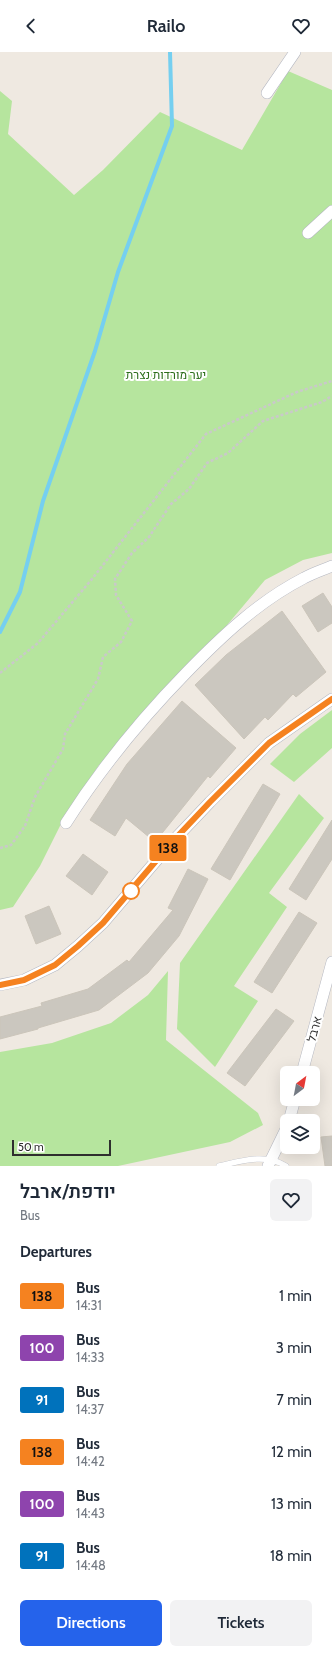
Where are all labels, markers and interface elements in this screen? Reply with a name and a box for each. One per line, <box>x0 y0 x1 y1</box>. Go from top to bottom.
icon: back <box>20 15 42 37</box>
text: Railo <box>147 15 185 37</box>
icon: heart <box>290 15 312 37</box>
park label: יער מורדות נצרת <box>126 367 206 382</box>
line badge: 138 <box>145 835 191 861</box>
text: 138 <box>157 839 179 857</box>
unlabelled marker <box>122 882 140 900</box>
street label: ארבל <box>303 1014 325 1044</box>
north arrow <box>280 1066 320 1106</box>
map controls <box>280 1066 320 1154</box>
button: layers <box>280 1114 320 1154</box>
scale bar <box>12 1138 111 1157</box>
text: 50 m <box>18 1140 44 1154</box>
button: heart <box>270 1179 312 1221</box>
text: יודפת/ארבל <box>20 1180 116 1203</box>
text: Bus <box>20 1207 40 1223</box>
text: Departures <box>20 1243 92 1261</box>
text: Bus <box>76 1279 100 1297</box>
text: 138 <box>31 1287 53 1305</box>
text: 1 min <box>279 1287 312 1305</box>
text: 14:31 <box>76 1297 102 1313</box>
text: Bus <box>76 1331 100 1349</box>
text: 100 <box>30 1339 54 1357</box>
text: 3 min <box>276 1339 312 1357</box>
text: 14:33 <box>76 1349 105 1365</box>
text: Bus <box>76 1383 100 1401</box>
text: 91 <box>35 1391 49 1409</box>
text: 7 min <box>276 1391 312 1409</box>
text: 14:37 <box>76 1401 104 1417</box>
text: Bus <box>76 1435 100 1453</box>
text: 138 <box>31 1443 53 1461</box>
text: 12 min <box>271 1443 312 1461</box>
text: 14:42 <box>76 1453 105 1469</box>
text: Bus <box>76 1487 100 1505</box>
text: 100 <box>30 1495 54 1513</box>
text: 13 min <box>271 1495 312 1513</box>
text: 14:43 <box>76 1505 105 1521</box>
text: Bus <box>76 1539 100 1557</box>
text: 91 <box>35 1547 49 1565</box>
text: 18 min <box>270 1547 312 1565</box>
text: 14:48 <box>76 1557 106 1573</box>
button: Directions <box>20 1600 162 1646</box>
button: Tickets <box>170 1600 312 1646</box>

